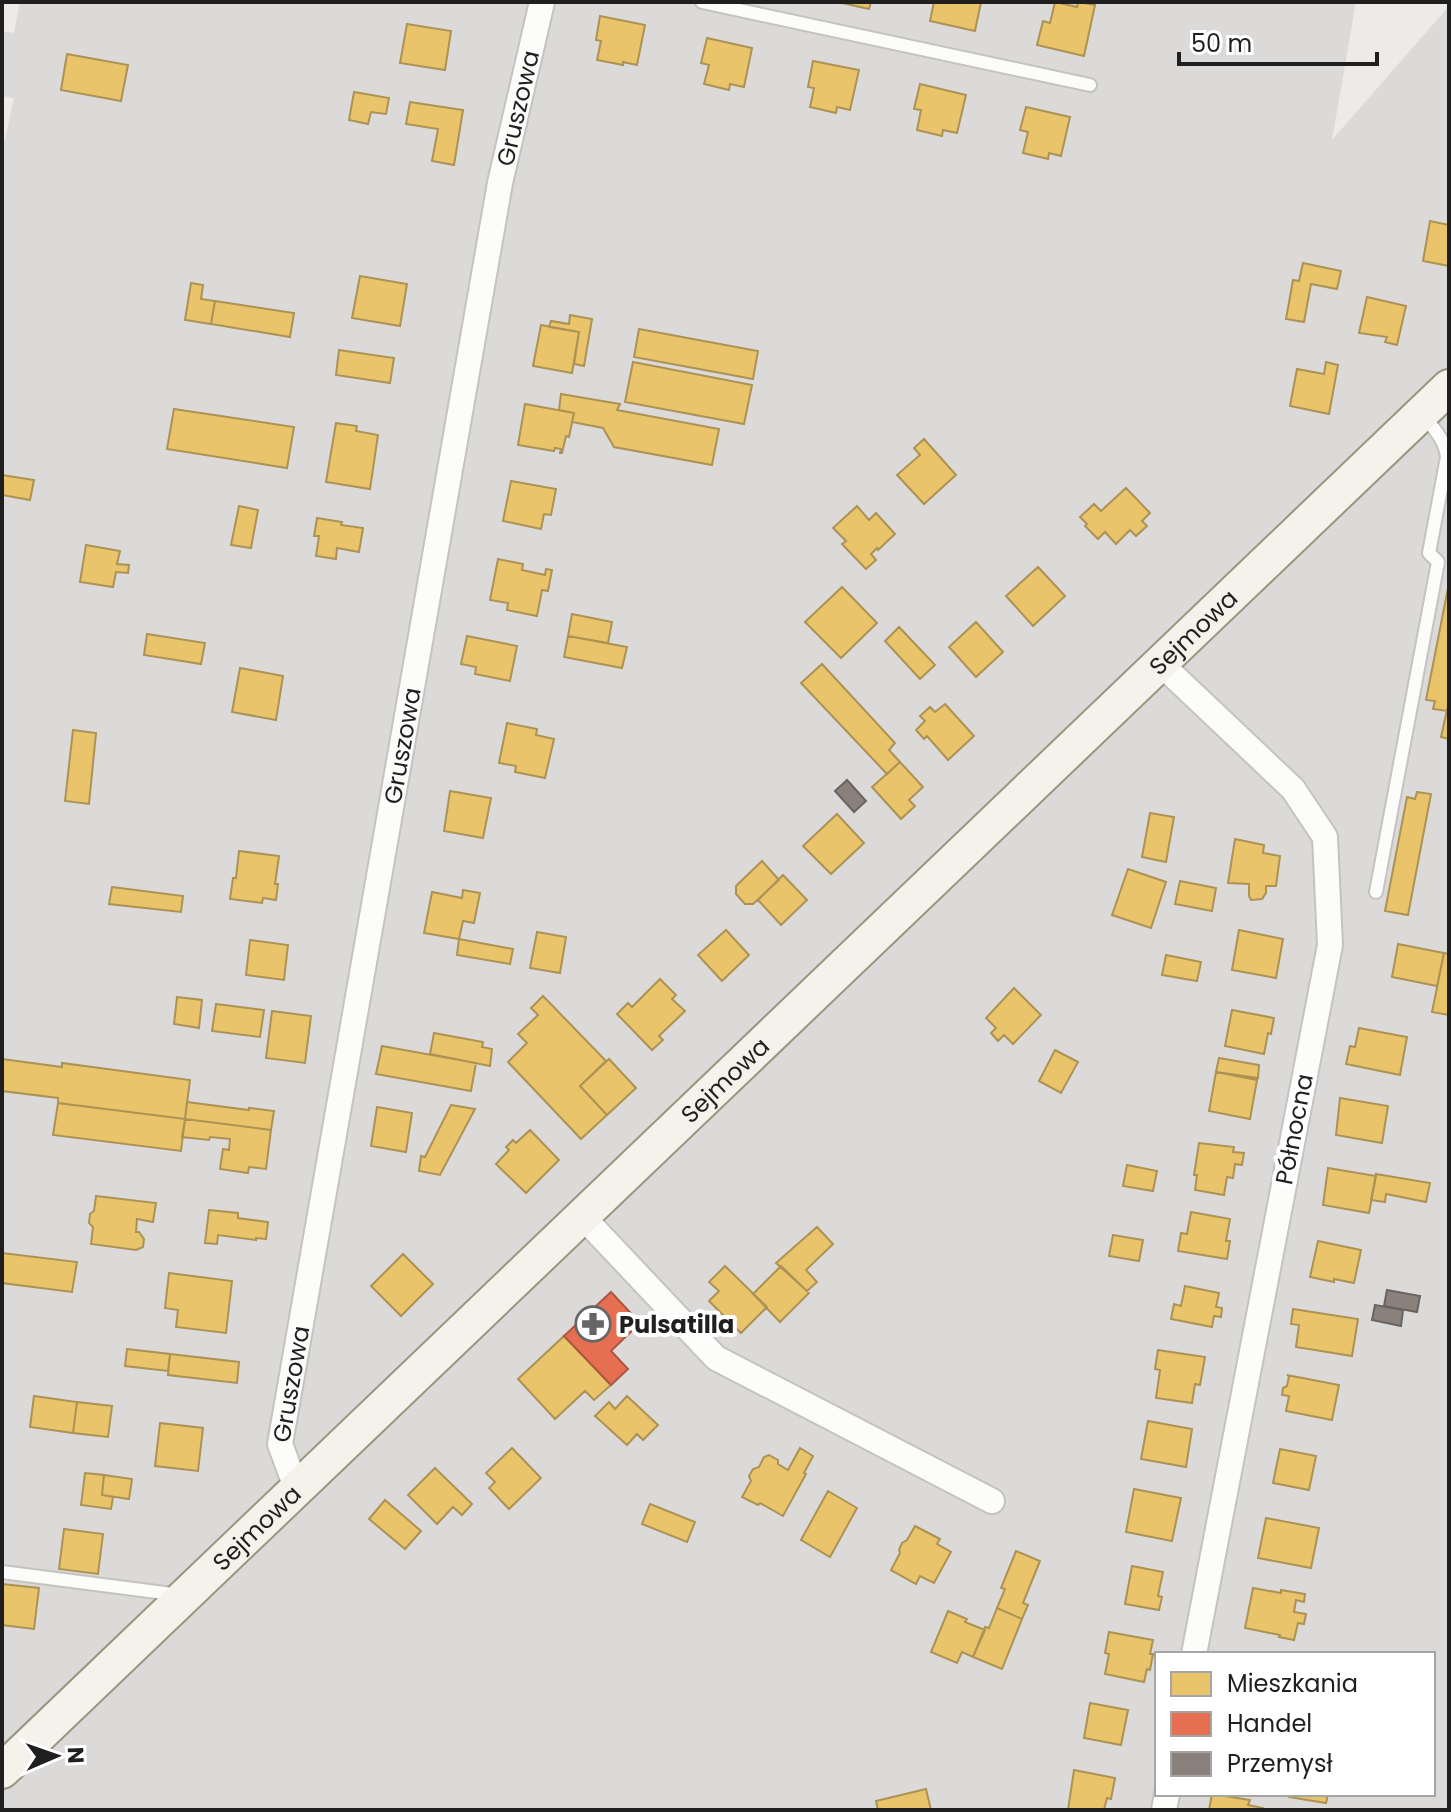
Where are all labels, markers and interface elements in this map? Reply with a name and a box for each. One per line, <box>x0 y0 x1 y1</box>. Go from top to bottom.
scale bar <box>1179 16 1377 66</box>
text: 50 m <box>1191 27 1252 60</box>
street label: Gruszowa <box>488 47 547 169</box>
street label: Sejmowa <box>1141 582 1244 682</box>
street label: Gruszowa <box>375 685 428 806</box>
street label: Sejmowa <box>673 1030 776 1130</box>
street label: Północna <box>1267 1071 1321 1187</box>
pharmacy icon: Pulsatilla <box>574 1305 612 1343</box>
place label: Pulsatilla <box>619 1308 734 1341</box>
street label: Gruszowa <box>264 1323 317 1445</box>
street label: Sejmowa <box>205 1477 308 1578</box>
legend <box>1155 1652 1435 1796</box>
text: Mieszkania <box>1227 1667 1358 1700</box>
text: Handel <box>1227 1707 1312 1740</box>
north arrow <box>16 1716 96 1796</box>
text: N <box>60 1747 91 1764</box>
text: Przemysł <box>1227 1747 1332 1780</box>

